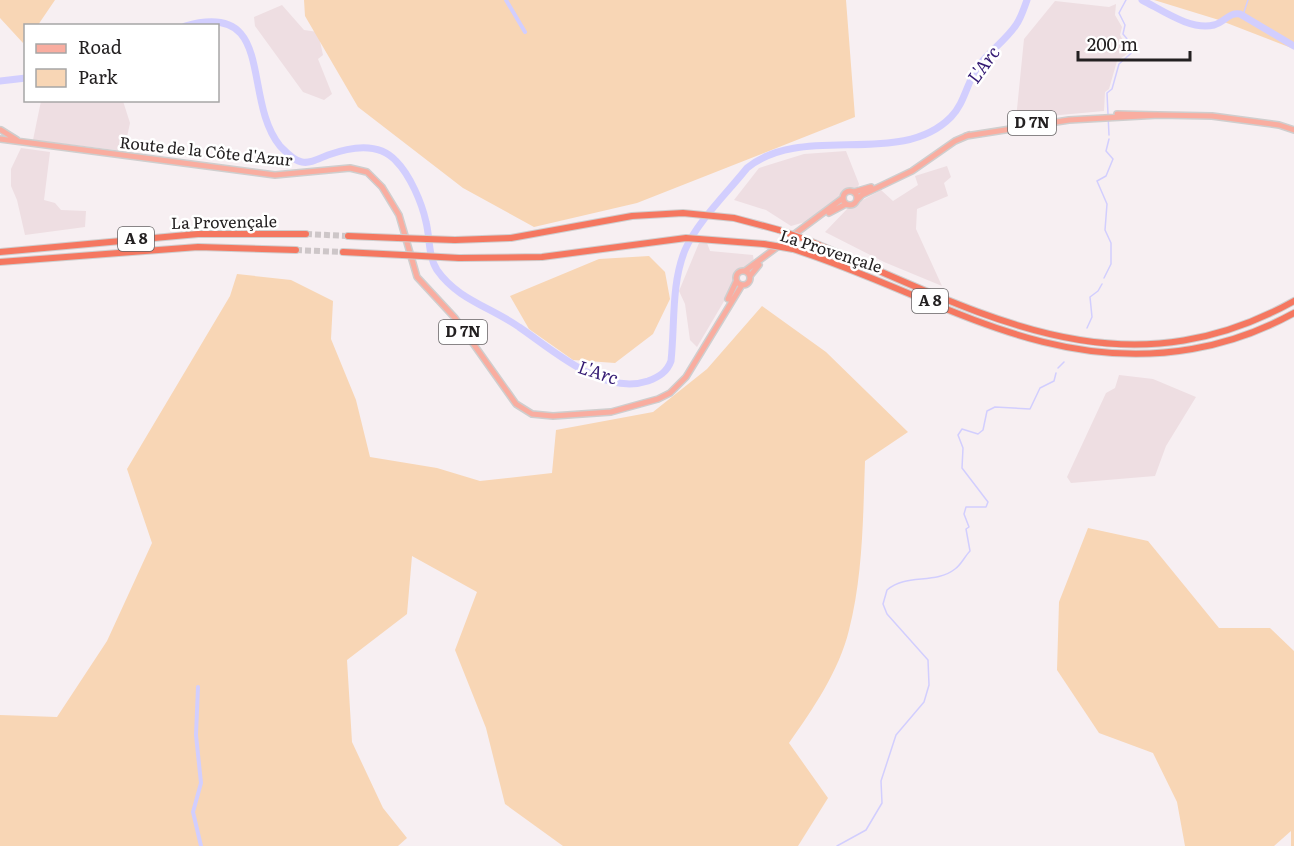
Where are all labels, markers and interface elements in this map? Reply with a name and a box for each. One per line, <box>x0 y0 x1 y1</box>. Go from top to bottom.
legend <box>24 24 219 102</box>
scale bar <box>1078 24 1190 62</box>
text: 200 m <box>1087 30 1138 57</box>
text: Road <box>78 33 122 60</box>
water label: L'Arc <box>960 40 1006 88</box>
text: Park <box>78 63 119 90</box>
road number: D 7N <box>1008 111 1056 135</box>
street label: Route de la Côte d'Azur <box>118 129 294 171</box>
street label: La Provençale <box>171 208 277 234</box>
street label: La Provençale <box>777 222 885 278</box>
road number: A 8 <box>118 227 154 251</box>
road number: A 8 <box>912 289 948 313</box>
road number: D 7N <box>439 320 487 344</box>
water label: L'Arc <box>575 352 622 391</box>

